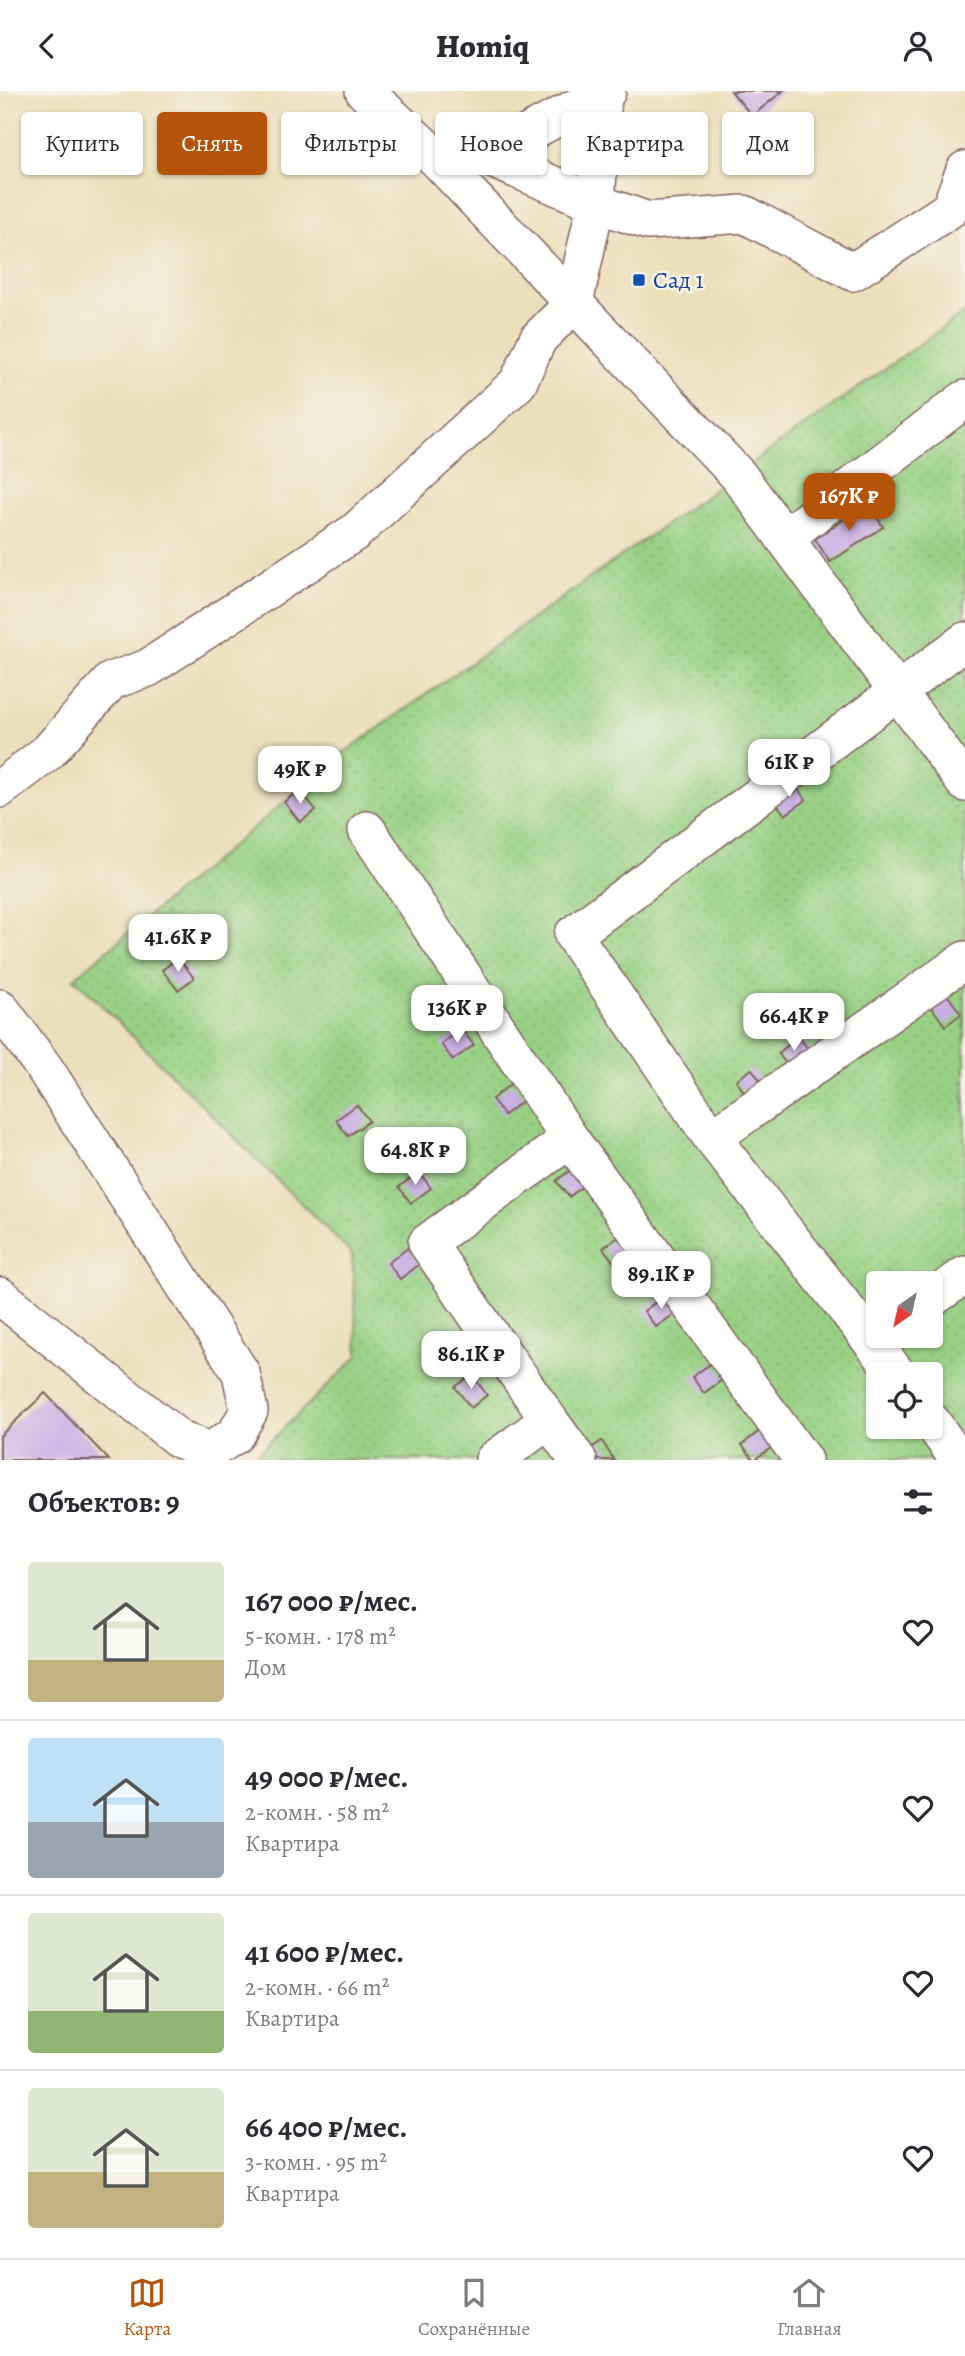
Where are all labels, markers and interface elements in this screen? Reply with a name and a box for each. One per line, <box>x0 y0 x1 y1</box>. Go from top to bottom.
text: Homiq <box>436 24 529 68</box>
icon: back <box>28 27 66 65</box>
icon: person <box>899 27 937 65</box>
chip: Купить <box>21 112 143 175</box>
chip: Снять <box>157 112 267 175</box>
chip: Фильтры <box>281 112 421 175</box>
chip: Новое <box>435 112 547 175</box>
chip: Квартира <box>561 112 708 175</box>
chip: Дом <box>722 112 814 175</box>
place label: Сад 1 <box>653 264 704 296</box>
marker: Сад 1 <box>631 272 647 288</box>
pin: 167K ₽ <box>792 473 906 533</box>
text: 167K ₽ <box>819 480 879 511</box>
pin: 61K ₽ <box>740 739 838 799</box>
text: 61K ₽ <box>764 746 814 777</box>
pin: 49K ₽ <box>251 747 349 806</box>
text: 49K ₽ <box>274 753 326 784</box>
pin: 41.6K ₽ <box>113 915 243 974</box>
text: 41.6K ₽ <box>145 921 211 952</box>
pin: 136K ₽ <box>400 985 514 1045</box>
text: 136K ₽ <box>427 992 487 1023</box>
pin: 66.4K ₽ <box>729 993 859 1053</box>
text: 66.4K ₽ <box>759 1000 829 1031</box>
pin: 64.8K ₽ <box>350 1127 480 1187</box>
text: 64.8K ₽ <box>380 1134 450 1165</box>
pin: 89.1K ₽ <box>596 1251 726 1311</box>
text: 89.1K ₽ <box>627 1258 695 1289</box>
north arrow <box>866 1271 943 1347</box>
map controls <box>866 1271 943 1439</box>
pin: 86.1K ₽ <box>406 1331 536 1391</box>
text: 86.1K ₽ <box>437 1338 505 1369</box>
button: locate <box>866 1362 943 1439</box>
text: Объектов: 9 <box>28 1482 180 1522</box>
icon: filters <box>899 1483 937 1521</box>
text: 167 000 ₽/мес. <box>245 1581 418 1621</box>
icon: home <box>84 1590 168 1674</box>
icon: heart <box>899 1613 937 1651</box>
text: 5-комн. · 178 m² <box>245 1621 396 1652</box>
text: Дом <box>245 1652 287 1683</box>
text: 49 000 ₽/мес. <box>245 1757 409 1797</box>
icon: home <box>84 1766 168 1850</box>
icon: heart <box>899 1789 937 1827</box>
text: 2-комн. · 58 m² <box>245 1797 389 1828</box>
text: Квартира <box>245 1828 340 1859</box>
text: 41 600 ₽/мес. <box>245 1932 404 1972</box>
icon: home <box>84 1941 168 2025</box>
icon: heart <box>899 1964 937 2002</box>
text: 2-комн. · 66 m² <box>245 1972 389 2003</box>
text: Квартира <box>245 2003 340 2034</box>
text: 66 400 ₽/мес. <box>245 2107 408 2147</box>
icon: home <box>84 2116 168 2200</box>
icon: heart <box>899 2139 937 2177</box>
text: 3-комн. · 95 m² <box>245 2147 387 2178</box>
text: Квартира <box>245 2178 340 2209</box>
tab: Карта <box>123 2274 171 2342</box>
tab: Сохранённые <box>418 2274 530 2342</box>
tab: Главная <box>777 2274 842 2342</box>

